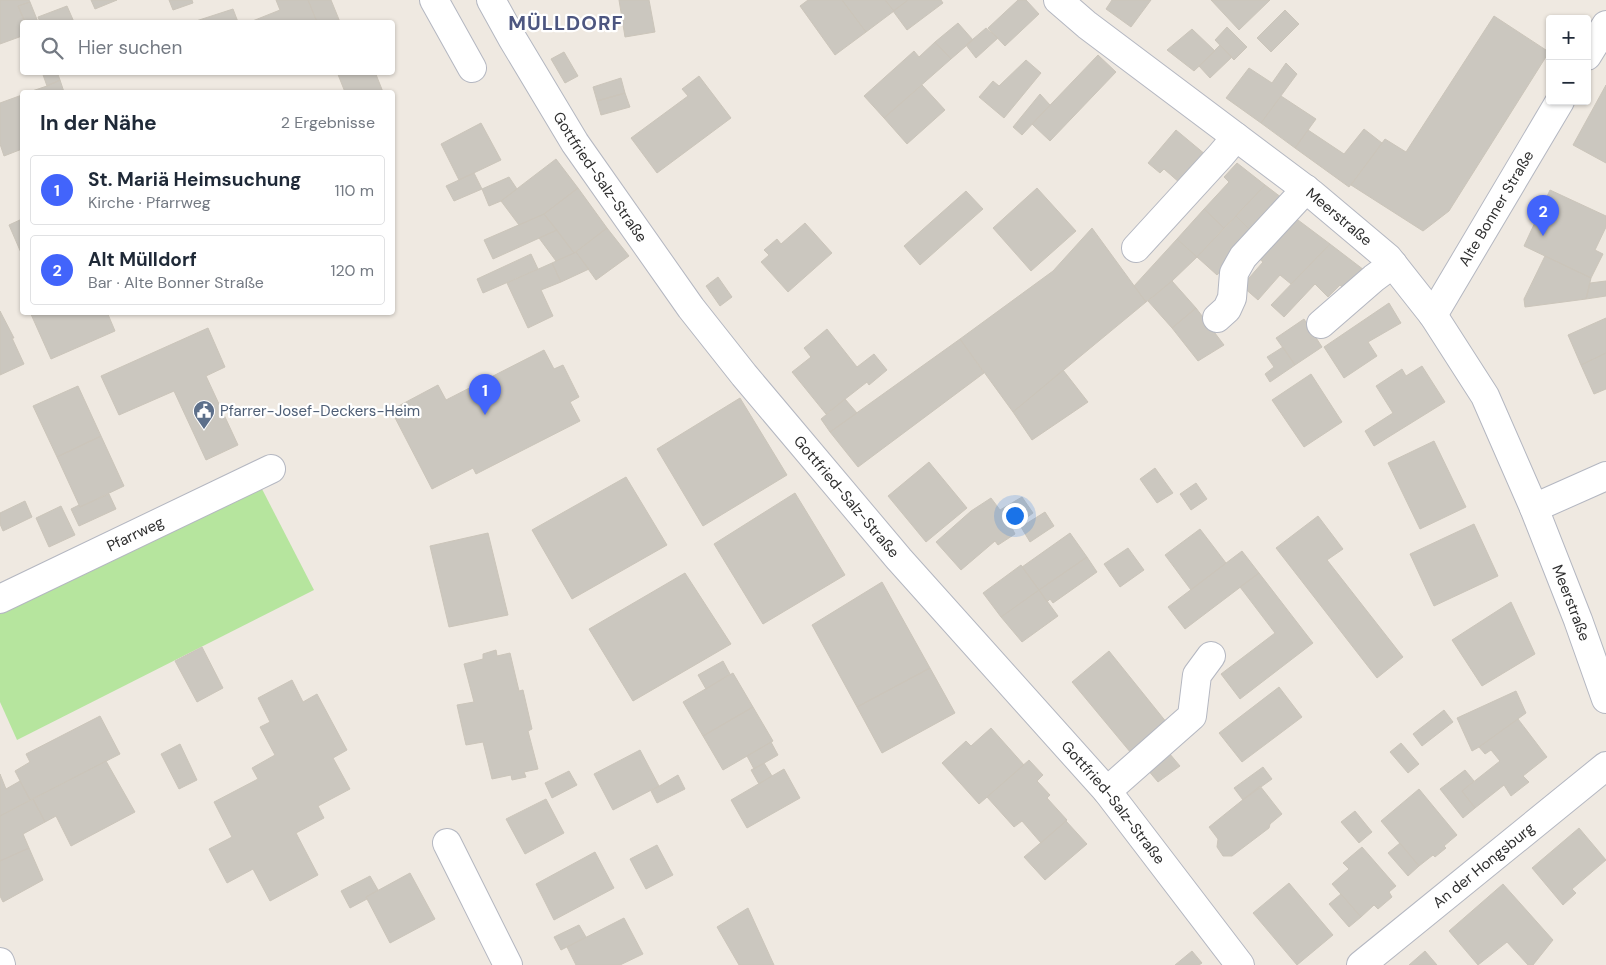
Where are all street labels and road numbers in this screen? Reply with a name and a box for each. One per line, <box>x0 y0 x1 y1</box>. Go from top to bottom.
street label: Gottfried-Salz-Straße <box>549 108 652 246</box>
street label: Alte Bonner Straße <box>1454 147 1538 270</box>
street label: Meerstraße <box>1302 183 1376 250</box>
street label: Gottfried-Salz-Straße <box>789 431 904 562</box>
street label: Pfarrweg <box>103 512 167 556</box>
street label: Meerstraße <box>1547 562 1595 644</box>
street label: Gottfried-Salz-Straße <box>1057 737 1169 868</box>
street label: An der Hongsburg <box>1429 818 1539 913</box>

